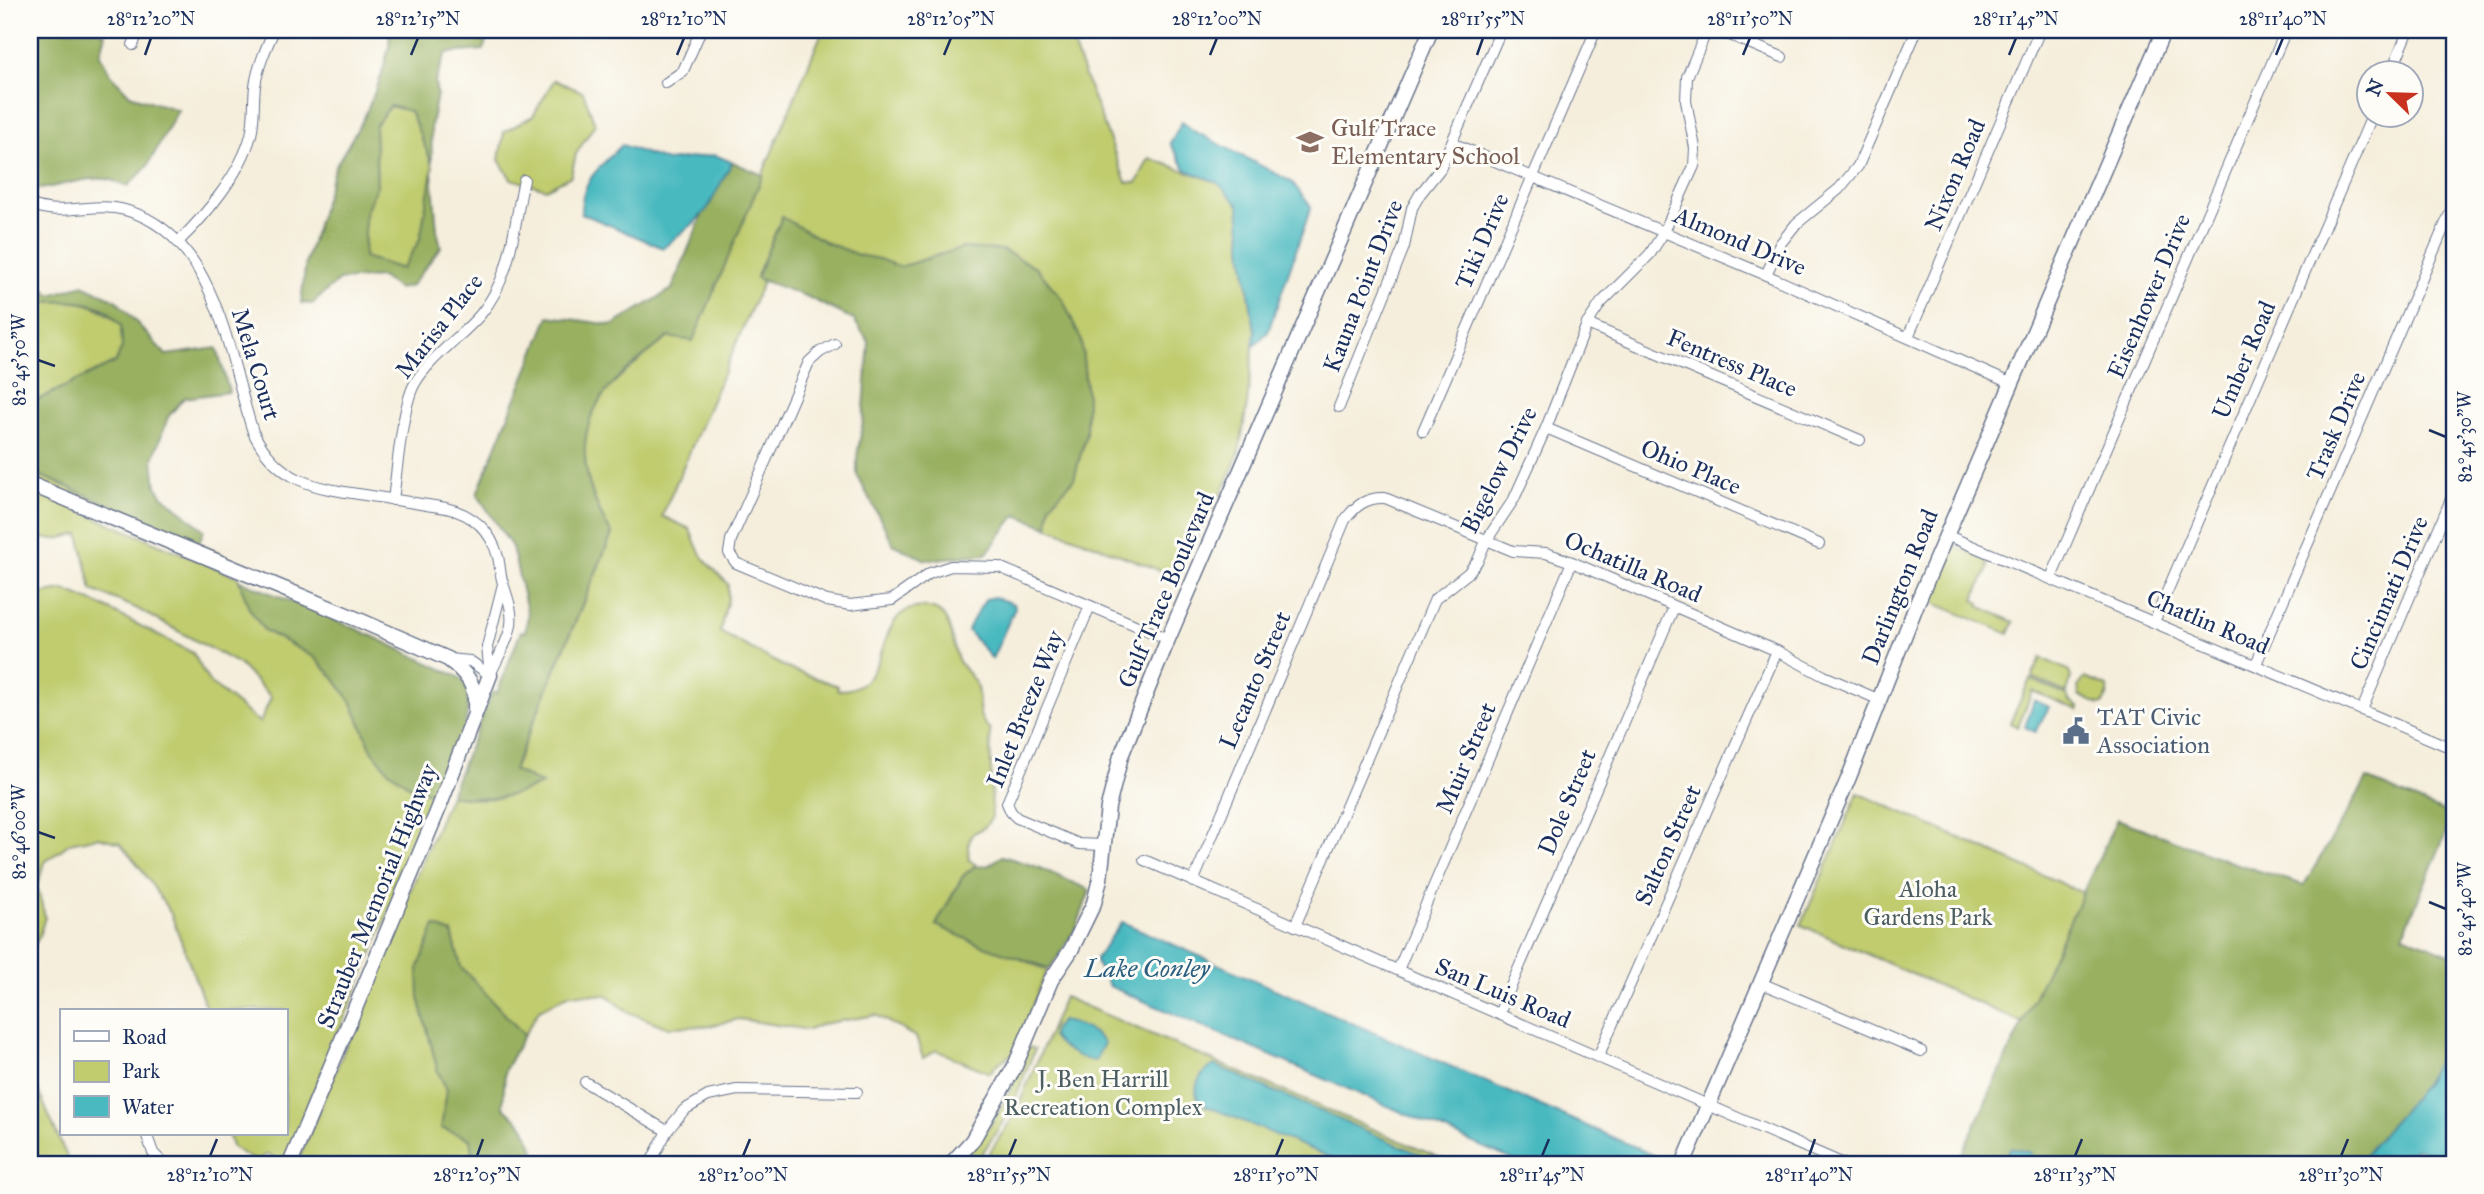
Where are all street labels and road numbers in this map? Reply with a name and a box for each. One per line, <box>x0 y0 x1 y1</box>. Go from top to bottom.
street label: Nixon Road <box>1918 114 1992 236</box>
street label: Tiki Drive <box>1448 188 1516 294</box>
street label: Kauna Point Drive <box>1316 196 1410 376</box>
street label: Almond Drive <box>1668 199 1811 282</box>
street label: Eisenhower Drive <box>2101 209 2197 383</box>
street label: Marisa Place <box>389 268 489 384</box>
street label: Umber Road <box>2206 296 2282 424</box>
street label: Mela Court <box>225 305 287 424</box>
street label: Fentress Place <box>1662 322 1802 404</box>
street label: Trask Drive <box>2300 367 2372 485</box>
street label: Bigelow Drive <box>1454 401 1544 539</box>
street label: Ohio Place <box>1636 432 1746 502</box>
street label: Gulf Trace Boulevard <box>1111 487 1221 693</box>
street label: Darlington Road <box>1855 505 1945 669</box>
street label: Cincinnati Drive <box>2343 511 2435 675</box>
street label: Ochatilla Road <box>1560 525 1706 609</box>
street label: Chatlin Road <box>2142 583 2274 661</box>
street label: Lecanto Street <box>1213 606 1298 753</box>
street label: Inlet Breeze Way <box>980 625 1070 792</box>
street label: Muir Street <box>1429 698 1503 818</box>
street label: Dole Street <box>1531 744 1603 860</box>
street label: Strauber Memorial Highway <box>310 759 444 1033</box>
street label: Salton Street <box>1628 780 1708 910</box>
street label: San Luis Road <box>1431 951 1575 1035</box>

